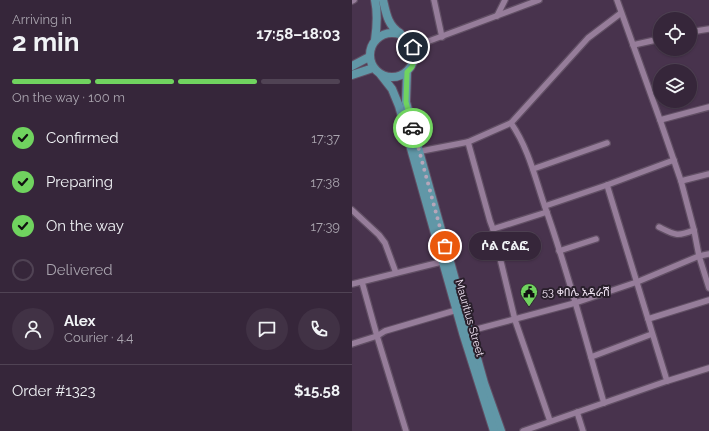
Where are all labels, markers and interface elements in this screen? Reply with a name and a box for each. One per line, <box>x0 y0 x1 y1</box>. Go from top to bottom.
text: Arriving in <box>12 12 72 27</box>
map controls <box>653 12 697 108</box>
button: locate <box>653 12 697 56</box>
text: 17:58–18:03 <box>256 25 340 43</box>
text: 2 min <box>12 27 79 57</box>
pin <box>396 30 430 64</box>
icon: home <box>402 36 424 58</box>
button: layers <box>653 64 697 108</box>
text: On the way · 100 m <box>12 90 125 105</box>
courier <box>393 108 433 148</box>
icon: car <box>402 117 424 139</box>
icon: check <box>12 127 34 149</box>
text: Confirmed <box>46 129 119 147</box>
text: 17:37 <box>311 131 340 146</box>
icon: check <box>12 171 34 193</box>
text: Preparing <box>46 173 113 191</box>
text: 17:38 <box>310 175 340 190</box>
icon: check <box>12 215 34 237</box>
text: On the way <box>46 217 124 235</box>
text: 17:39 <box>311 219 340 234</box>
pin <box>428 229 462 263</box>
callout: ሶል ሮልፎ <box>469 232 541 260</box>
icon: bag <box>434 235 456 257</box>
text: ሶል ሮልፎ <box>481 238 529 253</box>
text: Delivered <box>46 261 113 279</box>
street label: Mauritius Street <box>452 278 487 358</box>
public building icon: 53 ቀበሌ አዳራሽ <box>519 282 539 307</box>
place label: 53 ቀበሌ አዳራሽ <box>542 286 610 299</box>
button: person <box>12 308 54 350</box>
button: chat <box>246 308 288 350</box>
button: phone <box>298 308 340 350</box>
text: Alex <box>64 312 95 330</box>
text: Courier · 4.4 <box>64 330 133 345</box>
text: Order #1323 <box>12 382 96 400</box>
text: $15.58 <box>294 382 340 400</box>

